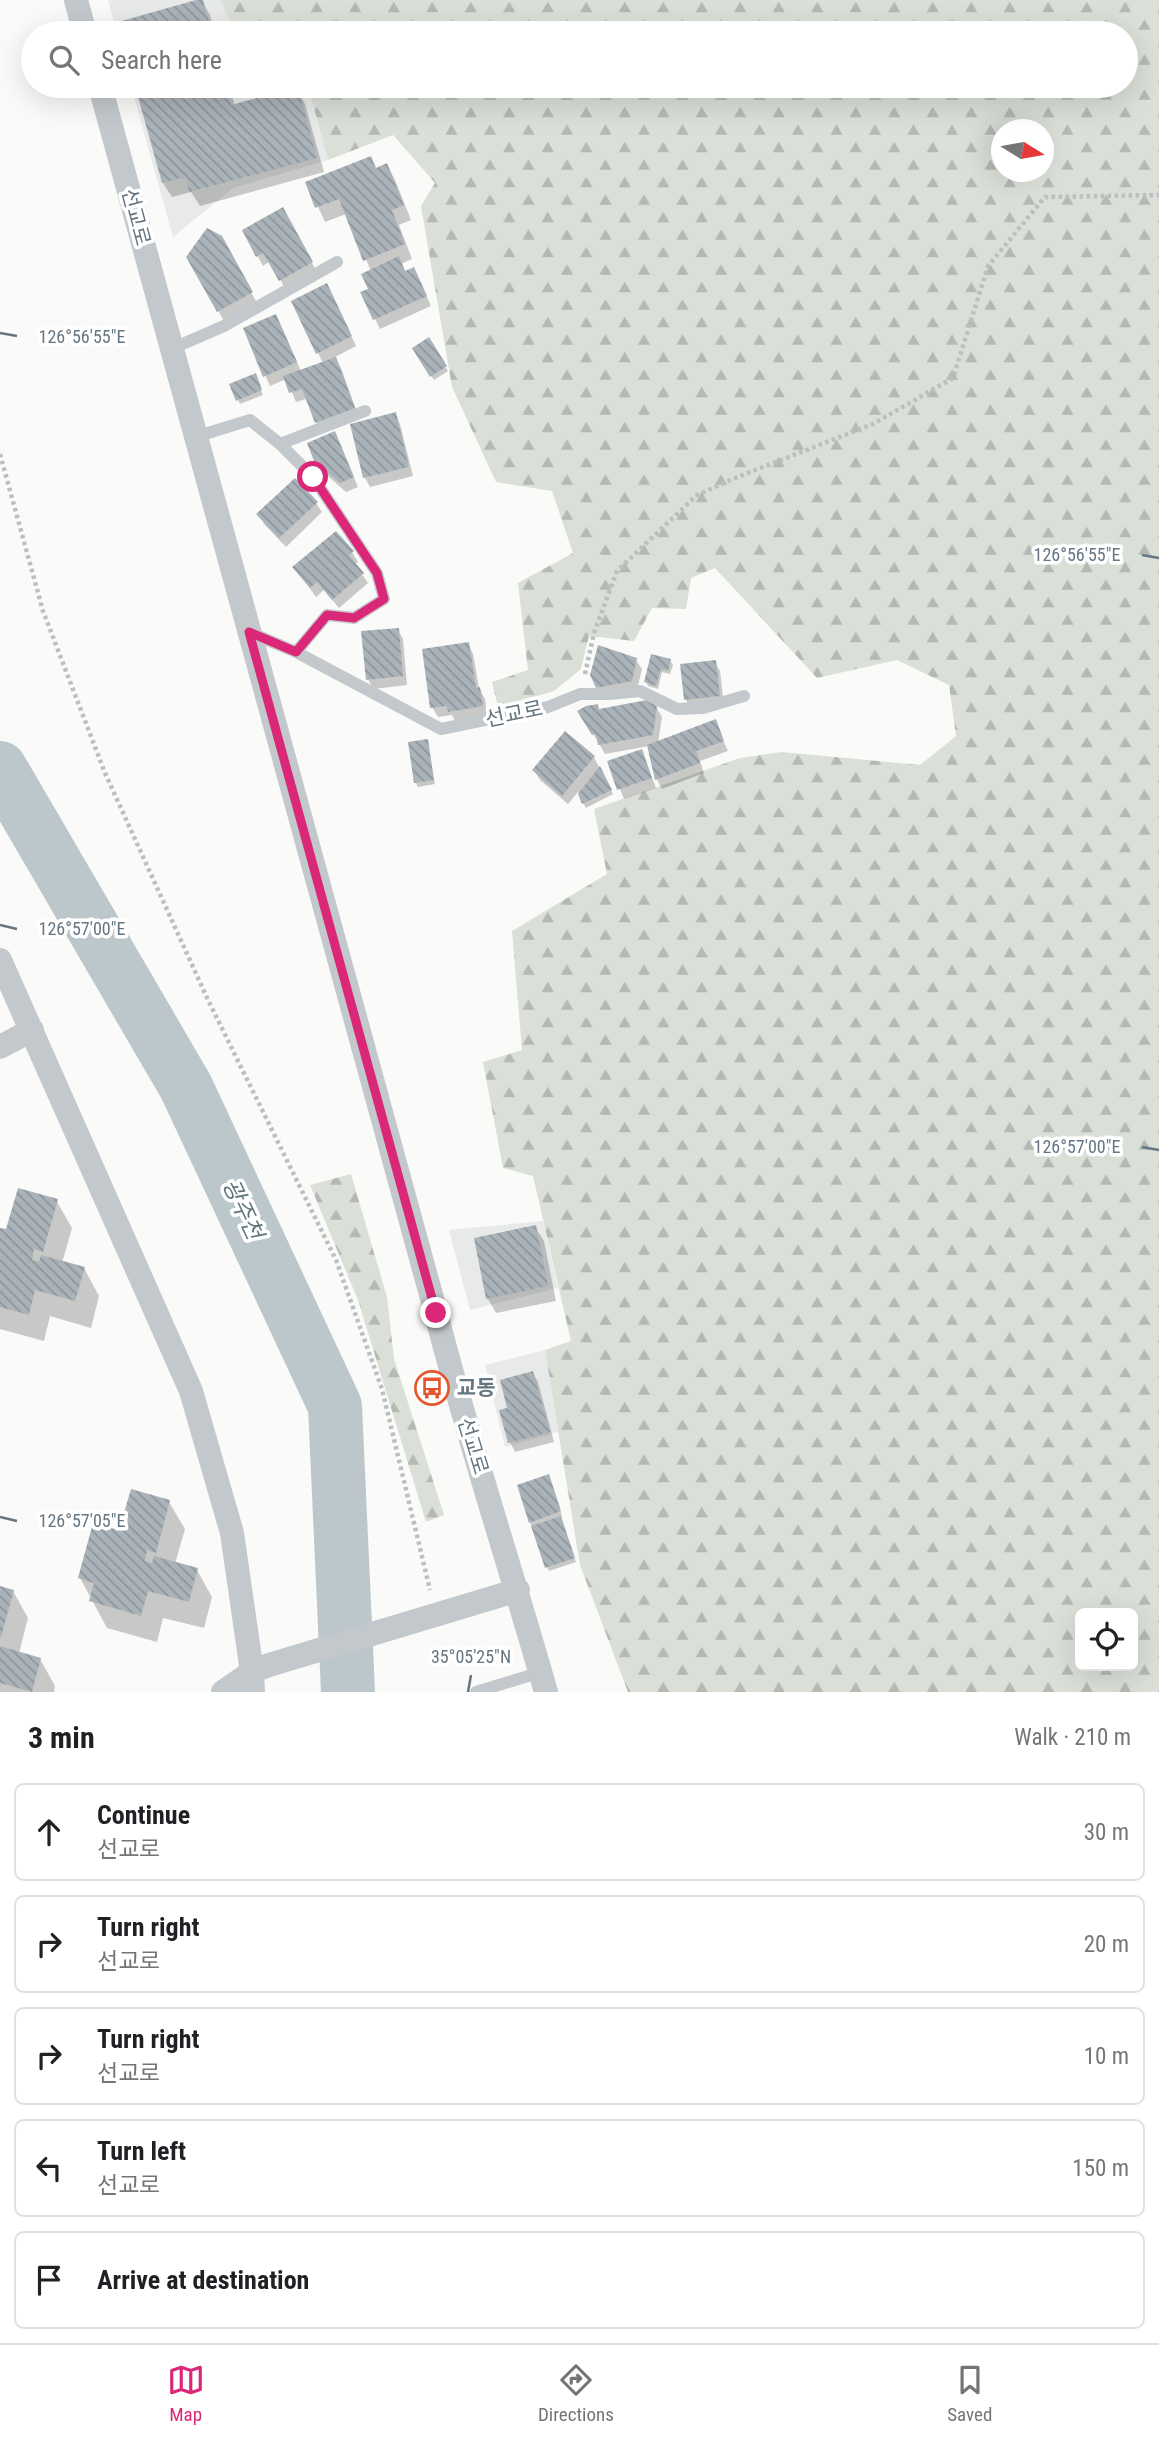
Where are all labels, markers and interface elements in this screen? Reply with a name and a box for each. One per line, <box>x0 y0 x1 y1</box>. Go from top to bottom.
search box <box>21 21 1138 98</box>
icon: search <box>45 41 83 79</box>
text: Search here <box>101 45 222 75</box>
north arrow <box>991 119 1054 182</box>
street label: 선교로 <box>117 186 155 248</box>
text: 126°56'55"E <box>39 326 125 347</box>
route start <box>297 461 328 492</box>
text: 126°56'55"E <box>1034 544 1120 565</box>
street label: 선교로 <box>483 696 545 732</box>
text: 126°57'00"E <box>39 918 125 939</box>
text: 126°57'00"E <box>1034 1136 1120 1157</box>
water label: 광주천 <box>217 1175 269 1246</box>
route end <box>420 1297 451 1328</box>
bus stop icon: 교동 <box>413 1369 451 1407</box>
place label: 교동 <box>457 1376 496 1400</box>
street label: 선교로 <box>453 1415 493 1477</box>
text: 126°57'05"E <box>39 1510 125 1531</box>
map controls <box>1075 1608 1138 1671</box>
button: locate <box>1075 1608 1138 1671</box>
text: 35°05'25"N <box>431 1646 511 1667</box>
text: 3 min <box>28 1720 95 1755</box>
text: Walk · 210 m <box>1014 1724 1131 1751</box>
text: Continue <box>97 1800 190 1830</box>
icon: ahead <box>30 1813 68 1851</box>
text: 30 m <box>1084 1819 1129 1846</box>
text: 선교로 <box>97 1836 160 1863</box>
text: Turn right <box>97 1912 199 1942</box>
icon: right <box>30 1925 68 1963</box>
text: 20 m <box>1084 1931 1129 1958</box>
text: 선교로 <box>97 1948 160 1975</box>
text: Turn right <box>97 2024 199 2054</box>
icon: right <box>30 2037 68 2075</box>
text: 10 m <box>1084 2043 1129 2070</box>
text: 선교로 <box>97 2060 160 2087</box>
text: Turn left <box>97 2136 186 2166</box>
icon: left <box>30 2149 68 2187</box>
text: 150 m <box>1072 2155 1129 2182</box>
text: 선교로 <box>97 2172 160 2199</box>
icon: arrive <box>30 2261 68 2299</box>
text: Arrive at destination <box>97 2265 309 2295</box>
tab: Map <box>167 2361 205 2426</box>
tab: Directions <box>538 2361 614 2426</box>
tab: Saved <box>947 2361 992 2426</box>

